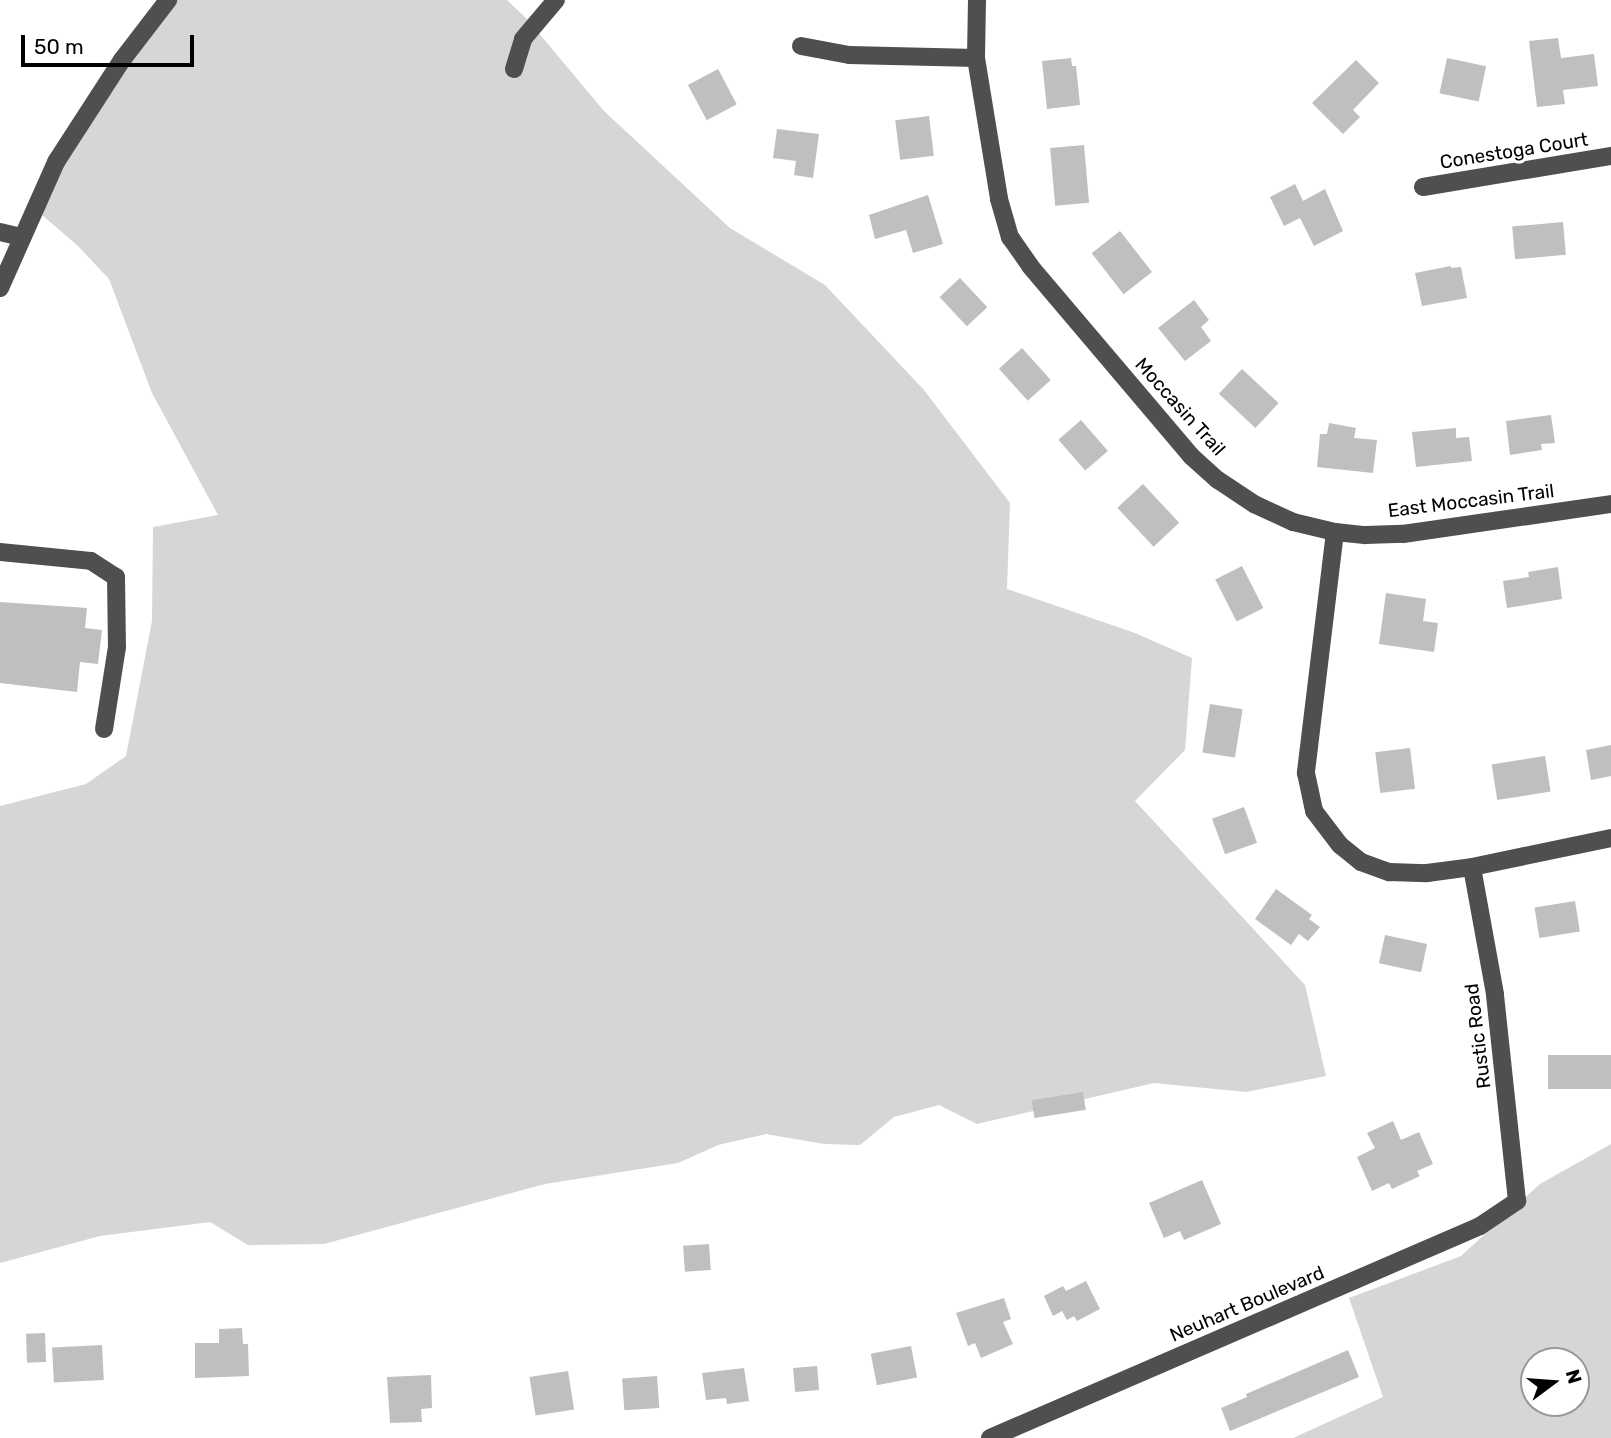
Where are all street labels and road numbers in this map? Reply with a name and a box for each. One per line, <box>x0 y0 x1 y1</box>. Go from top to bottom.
street label: Conestoga Court <box>1438 128 1590 174</box>
street label: Moccasin Trail <box>1130 353 1230 461</box>
street label: East Moccasin Trail <box>1386 479 1556 523</box>
street label: Rustic Road <box>1460 982 1496 1090</box>
street label: Neuhart Boulevard <box>1166 1261 1328 1347</box>

